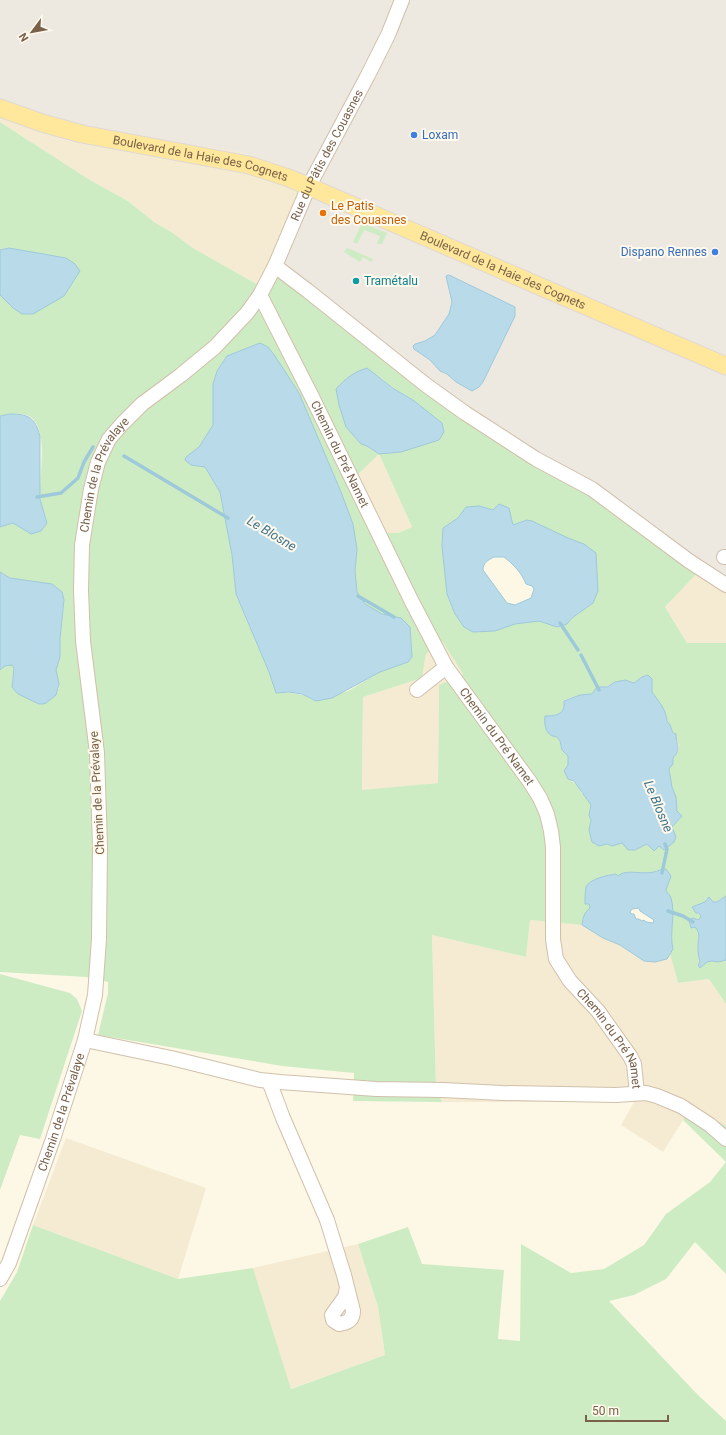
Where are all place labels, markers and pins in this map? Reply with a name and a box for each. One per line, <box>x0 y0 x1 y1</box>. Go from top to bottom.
place label: Loxam <box>422 128 458 142</box>
marker: Loxam <box>409 130 419 140</box>
place label: Le Patis des Couasnes <box>331 199 406 227</box>
marker: Le Patis des Couasnes <box>318 208 328 218</box>
place label: Dispano Rennes <box>621 245 707 259</box>
marker: Dispano Rennes <box>710 247 720 257</box>
place label: Tramétalu <box>364 274 418 288</box>
marker: Tramétalu <box>351 276 361 286</box>

